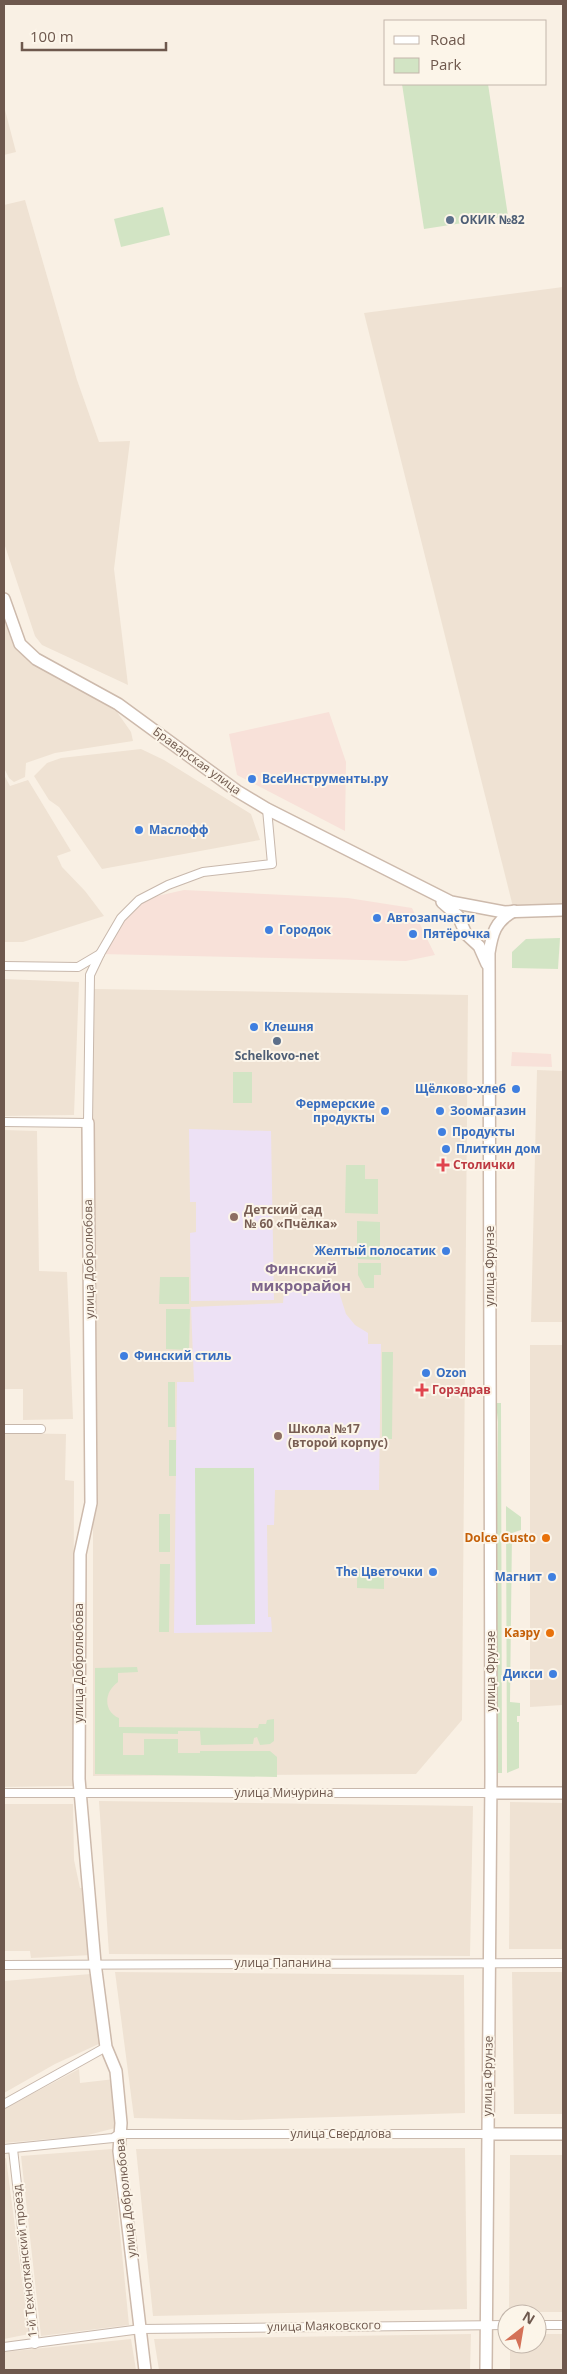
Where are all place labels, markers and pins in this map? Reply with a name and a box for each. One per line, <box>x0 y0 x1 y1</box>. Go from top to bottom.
place label: ОКИК №82 <box>460 211 525 228</box>
marker: ОКИК №82 <box>444 214 456 226</box>
place label: ВсеИнструменты.ру <box>262 770 388 787</box>
marker: ВсеИнструменты.ру <box>246 773 258 785</box>
place label: Маслофф <box>149 821 209 838</box>
marker: Маслофф <box>133 824 145 836</box>
place label: Автозапчасти <box>387 909 475 926</box>
marker: Автозапчасти <box>371 912 383 924</box>
place label: Городок <box>279 921 332 938</box>
marker: Городок <box>263 924 275 936</box>
place label: Пятёрочка <box>423 925 490 942</box>
marker: Пятёрочка <box>407 928 419 940</box>
place label: Клешня <box>264 1018 314 1035</box>
marker: Клешня <box>248 1021 260 1033</box>
marker: Schelkovo-net <box>271 1035 283 1047</box>
place label: Schelkovo-net <box>235 1047 319 1064</box>
place label: Щёлково-хлеб <box>415 1080 506 1097</box>
marker: Щёлково-хлеб <box>510 1083 522 1095</box>
place label: Фермерские продукты <box>296 1095 375 1126</box>
place label: Зоомагазин <box>450 1102 526 1119</box>
marker: Фермерские продукты <box>379 1105 391 1117</box>
marker: Зоомагазин <box>434 1105 446 1117</box>
place label: Продукты <box>452 1123 515 1140</box>
marker: Продукты <box>436 1126 448 1138</box>
place label: Плиткин дом <box>456 1140 541 1157</box>
marker: Плиткин дом <box>440 1143 452 1155</box>
place label: Столички <box>453 1156 515 1173</box>
marker: Столички <box>437 1159 449 1171</box>
place label: Детский сад № 60 «Пчёлка» <box>244 1201 337 1232</box>
marker: Детский сад № 60 «Пчёлка» <box>228 1211 240 1223</box>
place label: Желтый полосатик <box>315 1242 437 1259</box>
marker: Желтый полосатик <box>440 1245 452 1257</box>
place label: Финский стиль <box>134 1347 231 1364</box>
marker: Финский стиль <box>118 1350 130 1362</box>
place label: Ozon <box>436 1364 467 1381</box>
marker: Ozon <box>420 1367 432 1379</box>
place label: Горздрав <box>432 1381 491 1398</box>
marker: Горздрав <box>416 1384 428 1396</box>
place label: Школа №17 (второй корпус) <box>288 1420 388 1451</box>
marker: Школа №17 (второй корпус) <box>272 1430 284 1442</box>
place label: Dolce Gusto <box>464 1529 536 1546</box>
marker: Dolce Gusto <box>540 1532 552 1544</box>
place label: The Цветочки <box>336 1563 423 1580</box>
marker: The Цветочки <box>427 1566 439 1578</box>
place label: Магнит <box>494 1568 542 1585</box>
marker: Магнит <box>546 1571 558 1583</box>
place label: Каэру <box>504 1624 540 1641</box>
marker: Каэру <box>544 1627 556 1639</box>
place label: Дикси <box>503 1665 543 1682</box>
marker: Дикси <box>547 1668 559 1680</box>

